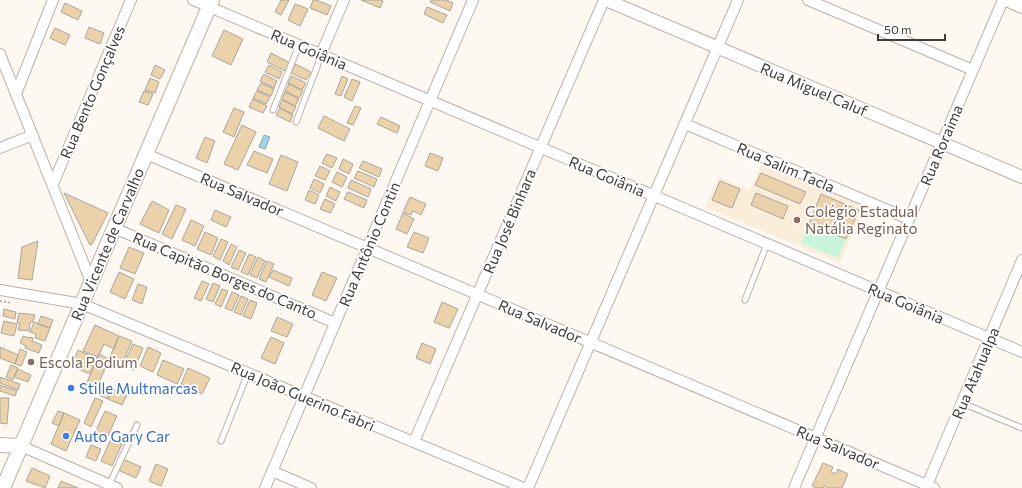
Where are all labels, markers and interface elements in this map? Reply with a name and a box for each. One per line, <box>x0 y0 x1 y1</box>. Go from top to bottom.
scale bar <box>878 16 945 42</box>
text: 50 m <box>884 22 912 36</box>
street label: Rua Bento Gonçalves <box>56 23 128 161</box>
street label: Rua Goiânia <box>268 25 350 73</box>
street label: Rua Miguel Caluf <box>758 58 870 120</box>
street label: Rua Roraima <box>916 102 966 188</box>
street label: Rua Salim Tacla <box>734 138 838 196</box>
street label: Rua Goiânia <box>566 152 648 200</box>
street label: Rua Vicente de Carvalho <box>67 165 147 323</box>
street label: Rua José Binhara <box>479 166 539 276</box>
street label: Rua Salvador <box>198 168 286 220</box>
street label: Rua Antônio Contin <box>335 179 403 309</box>
place label: Colégio Estadual Natália Reginato <box>805 202 918 237</box>
marker: Colégio Estadual Natália Reginato <box>792 215 802 225</box>
street label: Rua Capitão Borges do Canto <box>130 228 320 322</box>
street label: Rua Goiânia <box>865 279 947 327</box>
street label: Rua Salvador <box>496 295 584 347</box>
street label: Rua Atahualpa <box>948 324 1002 422</box>
place label: Escola Podium <box>39 353 138 371</box>
marker: Escola Podium <box>26 357 36 367</box>
street label: Rua João Guerino Fabri <box>228 358 378 434</box>
place label: Stille Multmarcas <box>79 379 198 397</box>
marker: Stille Multmarcas <box>66 383 76 393</box>
street label: Rua Salvador <box>794 421 882 473</box>
place label: Auto Gary Car <box>74 427 170 445</box>
marker: Auto Gary Car <box>61 431 71 441</box>

